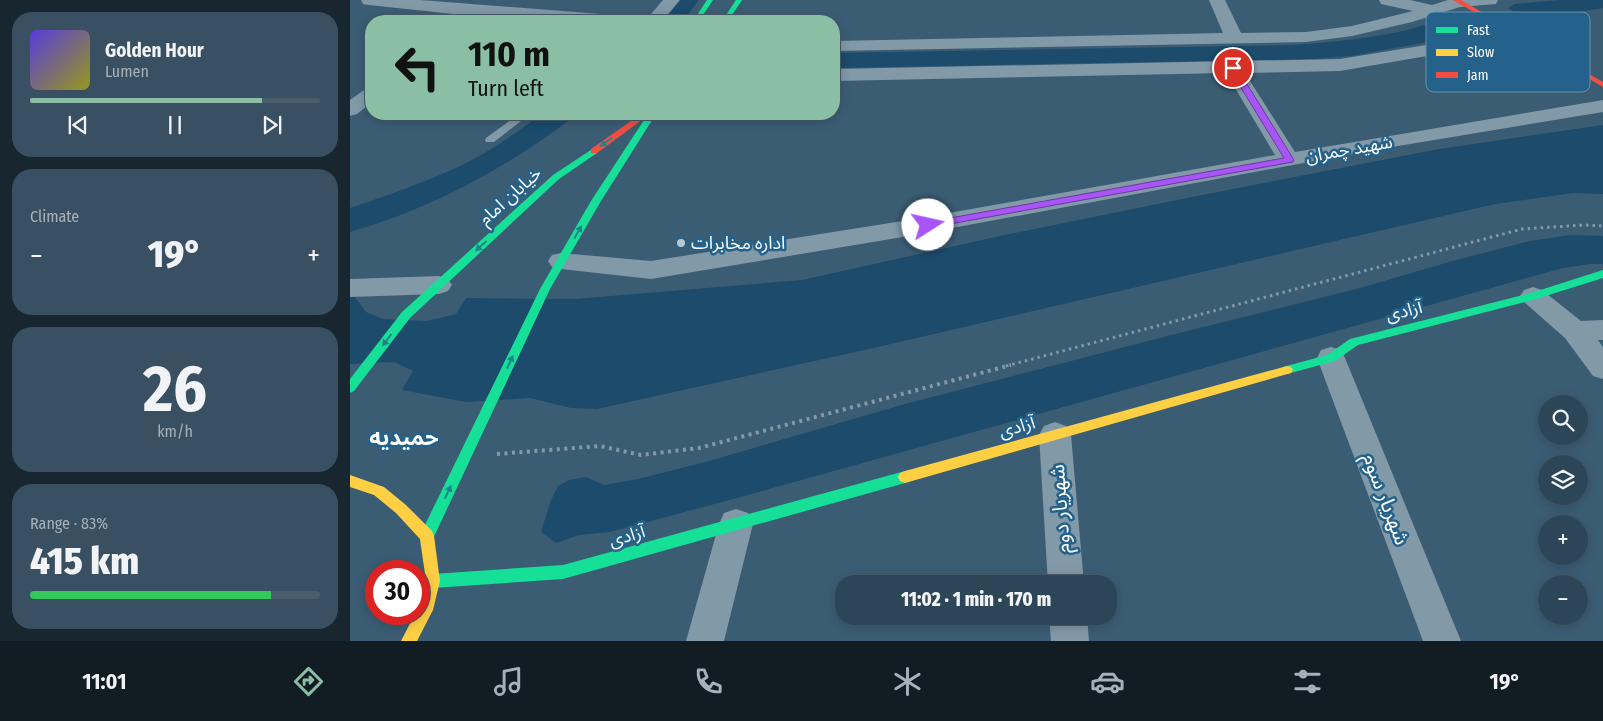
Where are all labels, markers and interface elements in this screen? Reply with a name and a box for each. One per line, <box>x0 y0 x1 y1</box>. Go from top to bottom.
legend <box>1426 12 1590 92</box>
text: Fast <box>1467 22 1490 39</box>
text: 110 m <box>468 33 550 75</box>
icon: left <box>385 35 450 100</box>
text: Golden Hour <box>105 39 204 62</box>
text: Slow <box>1467 44 1494 61</box>
pin <box>1212 47 1254 89</box>
icon: arrive <box>1219 54 1247 82</box>
text: Lumen <box>105 62 149 81</box>
text: Jam <box>1467 67 1488 84</box>
text: Turn left <box>468 75 544 102</box>
icon: previous <box>64 111 92 139</box>
icon: pause <box>161 111 189 139</box>
icon: next <box>258 111 286 139</box>
street label: شهید چمران <box>1304 131 1394 168</box>
one-way arrow <box>599 137 613 147</box>
street label: خیابان امام <box>474 162 548 232</box>
position arrow <box>901 198 953 250</box>
text: Climate <box>30 207 79 226</box>
one-way arrow <box>574 225 583 238</box>
text: 19° <box>148 231 202 277</box>
place label: اداره مخابرات <box>691 232 785 254</box>
marker: اداره مخابرات <box>675 237 687 249</box>
text: − <box>30 239 43 272</box>
text: + <box>307 239 320 272</box>
one-way arrow <box>476 240 488 252</box>
street label: آزادی <box>1383 296 1425 326</box>
one-way arrow <box>382 333 392 347</box>
text: 26 <box>143 350 207 428</box>
one-way arrow <box>507 355 515 369</box>
map controls <box>1538 395 1588 625</box>
button: search <box>1538 395 1588 445</box>
street label: آزادی <box>996 411 1038 443</box>
text: km/h <box>157 422 193 441</box>
district label: حمیدیه <box>369 424 439 451</box>
street label: شهریار سوم <box>1354 449 1415 550</box>
button: layers <box>1538 455 1588 505</box>
street label: شهریار دوم <box>1044 463 1079 555</box>
one-way arrow <box>444 485 452 499</box>
text: Range · 83% <box>30 514 108 533</box>
button: + <box>1538 515 1588 565</box>
street label: آزادی <box>606 520 648 552</box>
text: 415 km <box>30 538 139 584</box>
speed limit sign: 30 <box>365 560 430 625</box>
button: − <box>1538 575 1588 625</box>
text: 11:02 · 1 min · 170 m <box>901 588 1051 611</box>
icon: directions <box>291 664 326 699</box>
icon: music <box>491 664 526 699</box>
icon: phone <box>691 664 726 699</box>
icon: climate <box>890 664 925 699</box>
icon: car <box>1090 664 1125 699</box>
icon: filters <box>1290 664 1325 699</box>
text: 11:01 <box>82 668 126 695</box>
text: 19° <box>1490 668 1521 695</box>

